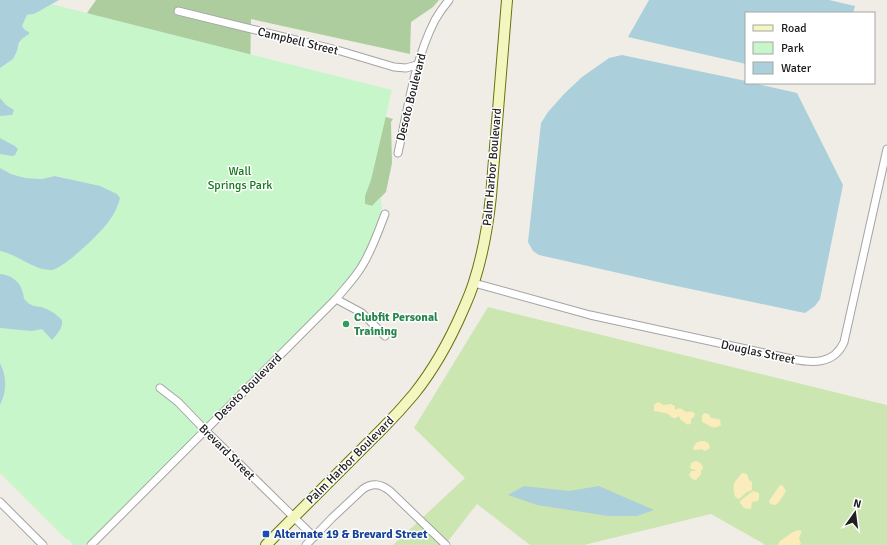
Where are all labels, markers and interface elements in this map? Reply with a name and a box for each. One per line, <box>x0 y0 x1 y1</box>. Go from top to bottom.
legend <box>745 12 875 84</box>
text: Road <box>781 21 807 36</box>
street label: Campbell Street <box>256 24 340 59</box>
text: Park <box>781 41 804 56</box>
street label: Desoto Boulevard <box>393 52 430 142</box>
text: Water <box>781 61 812 76</box>
street label: Palm Harbor Boulevard <box>480 108 505 227</box>
park label: Wall Springs Park <box>208 164 272 193</box>
place label: Clubfit Personal Training <box>354 310 438 339</box>
marker: Clubfit Personal Training <box>341 319 351 329</box>
street label: Douglas Street <box>719 337 796 368</box>
street label: Desoto Boulevard <box>211 350 285 424</box>
street label: Palm Harbor Boulevard <box>303 413 397 507</box>
street label: Brevard Street <box>195 421 258 484</box>
north arrow <box>835 493 875 533</box>
text: N <box>852 497 863 511</box>
place label: Alternate 19 & Brevard Street <box>274 527 428 542</box>
marker: Alternate 19 & Brevard Street <box>261 529 271 539</box>

